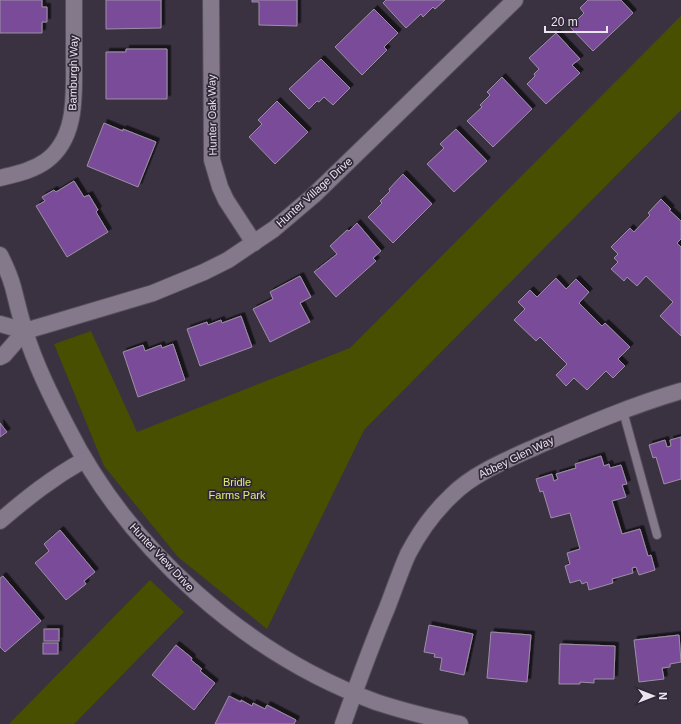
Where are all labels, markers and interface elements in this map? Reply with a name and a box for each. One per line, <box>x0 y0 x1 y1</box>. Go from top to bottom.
scale bar <box>545 8 607 34</box>
text: 20 m <box>551 15 578 29</box>
street label: Bamburgh Way <box>66 35 80 111</box>
street label: Hunter Oak Way <box>205 74 219 156</box>
street label: Hunter Village Drive <box>274 155 354 229</box>
street label: Abbey Glen Way <box>476 433 556 480</box>
park label: Bridle Farms Park <box>209 476 266 501</box>
street label: Hunter View Drive <box>127 521 197 593</box>
north arrow <box>633 676 673 716</box>
text: N <box>657 692 669 700</box>

